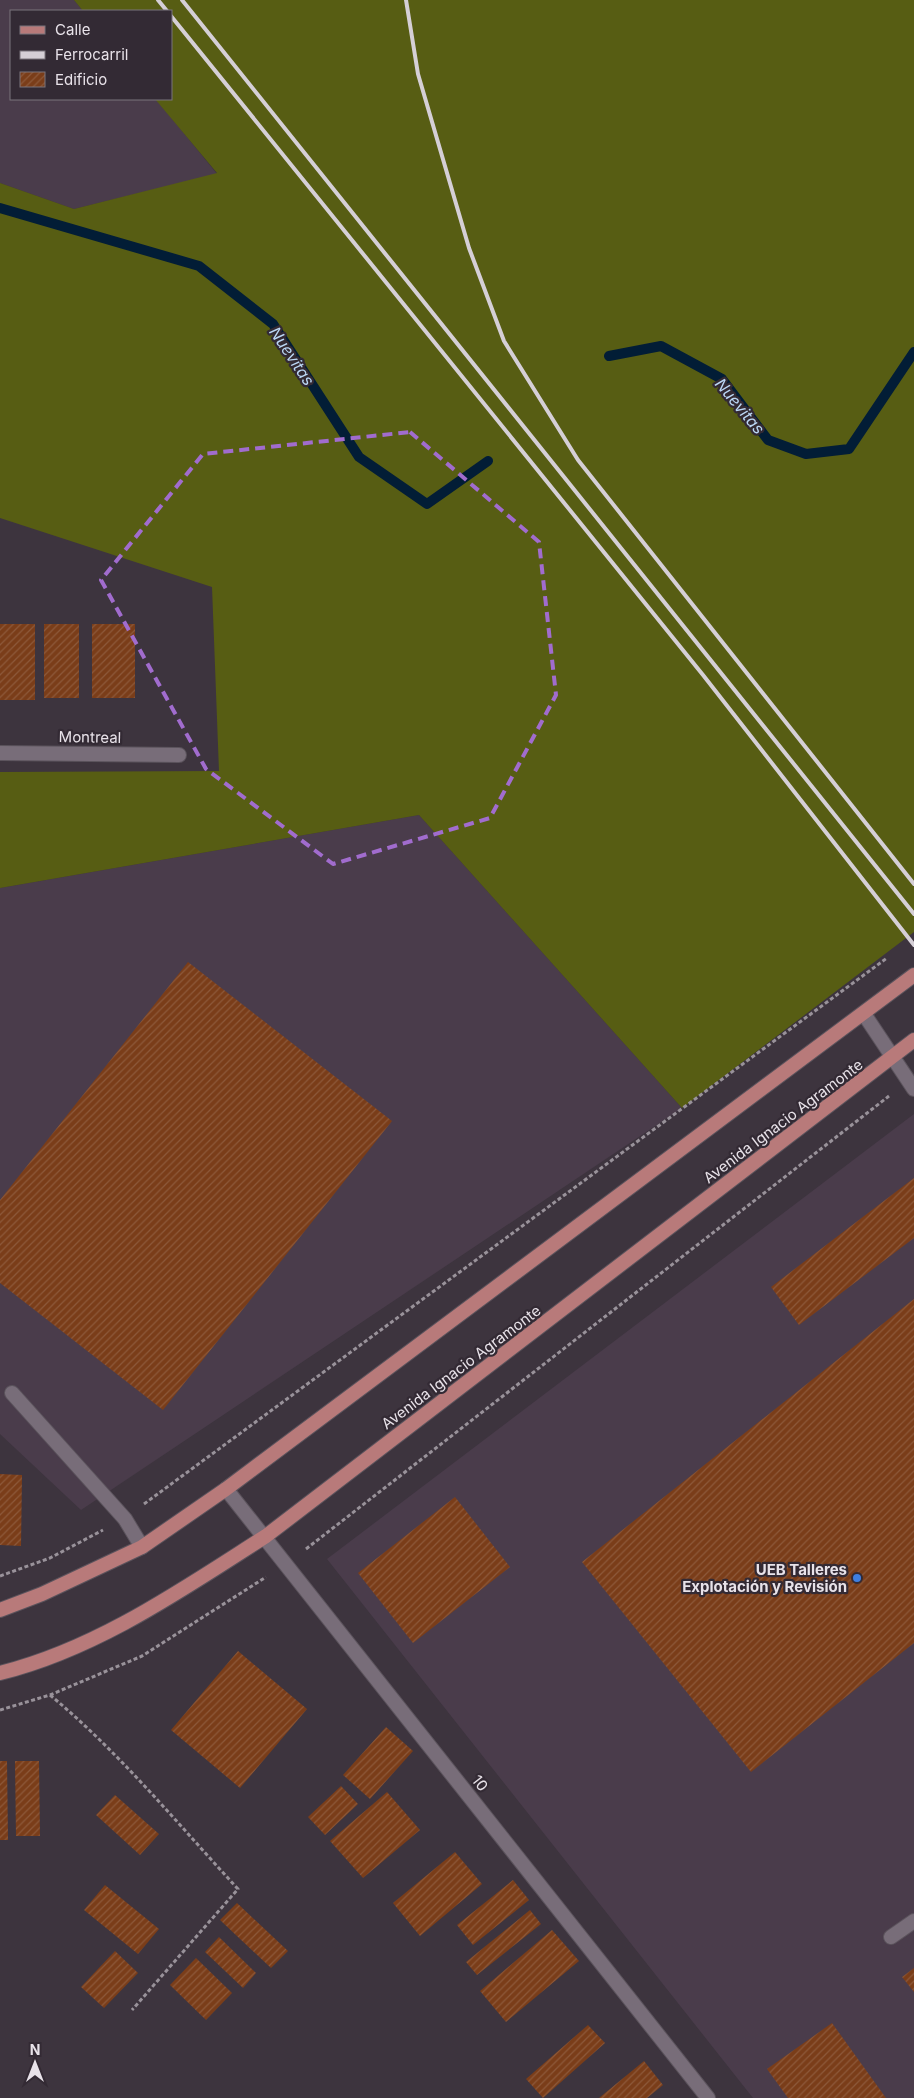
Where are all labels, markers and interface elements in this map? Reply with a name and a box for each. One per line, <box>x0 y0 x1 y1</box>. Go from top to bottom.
legend <box>10 10 172 100</box>
text: Calle <box>55 20 90 39</box>
text: Ferrocarril <box>55 45 128 64</box>
text: Edificio <box>55 70 107 89</box>
water label: Nuevitas <box>265 323 319 389</box>
water label: Nuevitas <box>711 374 769 438</box>
street label: Montreal <box>59 727 121 747</box>
street label: Avenida Ignacio Agramonte <box>700 1055 866 1187</box>
street label: Avenida Ignacio Agramonte <box>378 1301 544 1433</box>
place label: UEB Talleres Explotación y Revisión <box>682 1560 847 1596</box>
marker: UEB Talleres Explotación y Revisión <box>851 1572 863 1584</box>
street label: 10 <box>468 1771 492 1795</box>
north arrow <box>10 2038 60 2088</box>
text: N <box>30 2041 40 2058</box>

